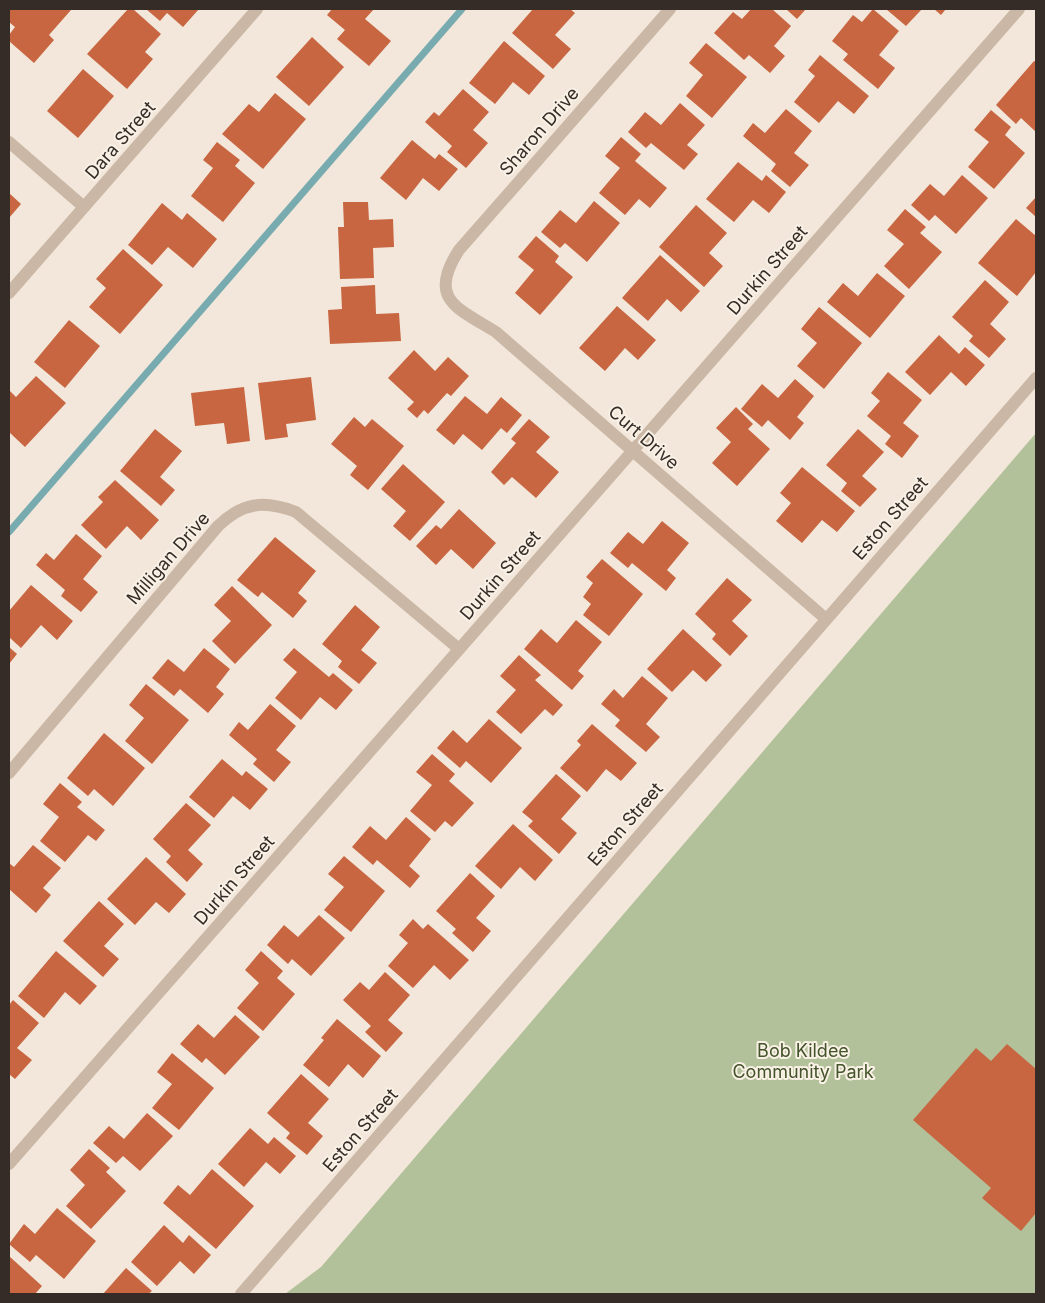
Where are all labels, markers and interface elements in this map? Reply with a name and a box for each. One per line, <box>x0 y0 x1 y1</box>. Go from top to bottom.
street label: Sharon Drive <box>495 83 583 179</box>
street label: Dara Street <box>81 97 159 183</box>
street label: Durkin Street <box>723 221 812 319</box>
street label: Curt Drive <box>604 401 684 473</box>
street label: Eston Street <box>848 472 932 564</box>
street label: Milligan Drive <box>122 508 214 608</box>
street label: Durkin Street <box>456 526 545 624</box>
street label: Eston Street <box>583 778 667 870</box>
street label: Durkin Street <box>190 831 279 929</box>
park label: Bob Kildee Community Park <box>732 1040 874 1082</box>
street label: Eston Street <box>318 1084 402 1176</box>

